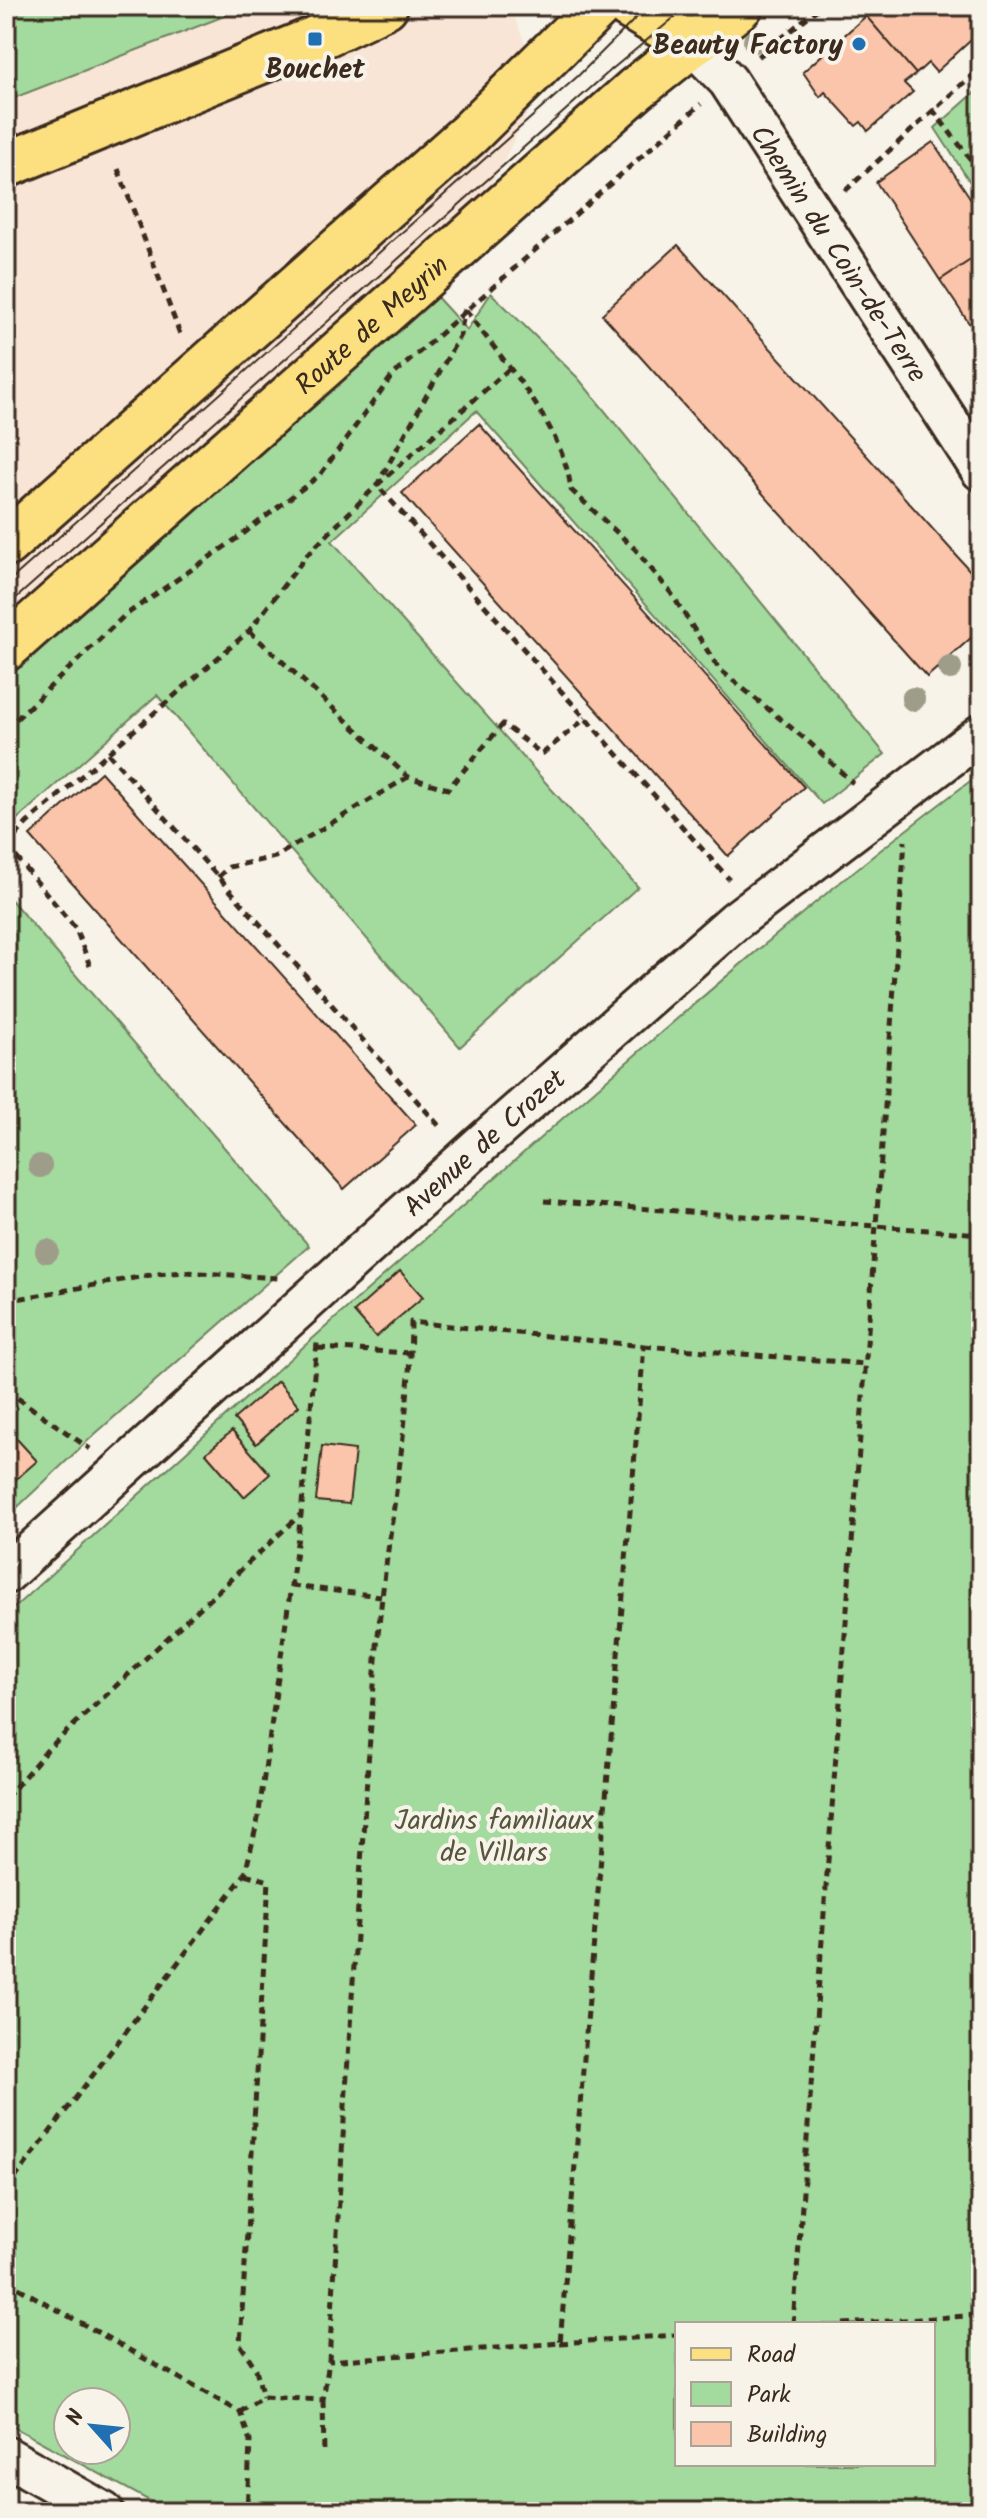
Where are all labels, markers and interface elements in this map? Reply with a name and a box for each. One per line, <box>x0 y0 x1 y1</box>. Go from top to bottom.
place label: Beauty Factory <box>653 24 843 69</box>
marker: Bouchet <box>306 30 324 48</box>
marker: Beauty Factory <box>850 35 868 53</box>
place label: Bouchet <box>265 48 365 93</box>
street label: Chemin du Coin-de-Terre <box>737 116 938 393</box>
street label: Route de Meyrin <box>285 245 460 407</box>
street label: Avenue de Crozet <box>394 1058 578 1229</box>
park label: Jardins familiaux de Villars <box>395 1799 594 1876</box>
legend <box>675 2322 935 2466</box>
text: Road <box>747 2336 796 2375</box>
text: Park <box>747 2376 791 2415</box>
north arrow <box>52 2386 132 2466</box>
text: N <box>58 2404 95 2432</box>
text: Building <box>747 2416 827 2455</box>

